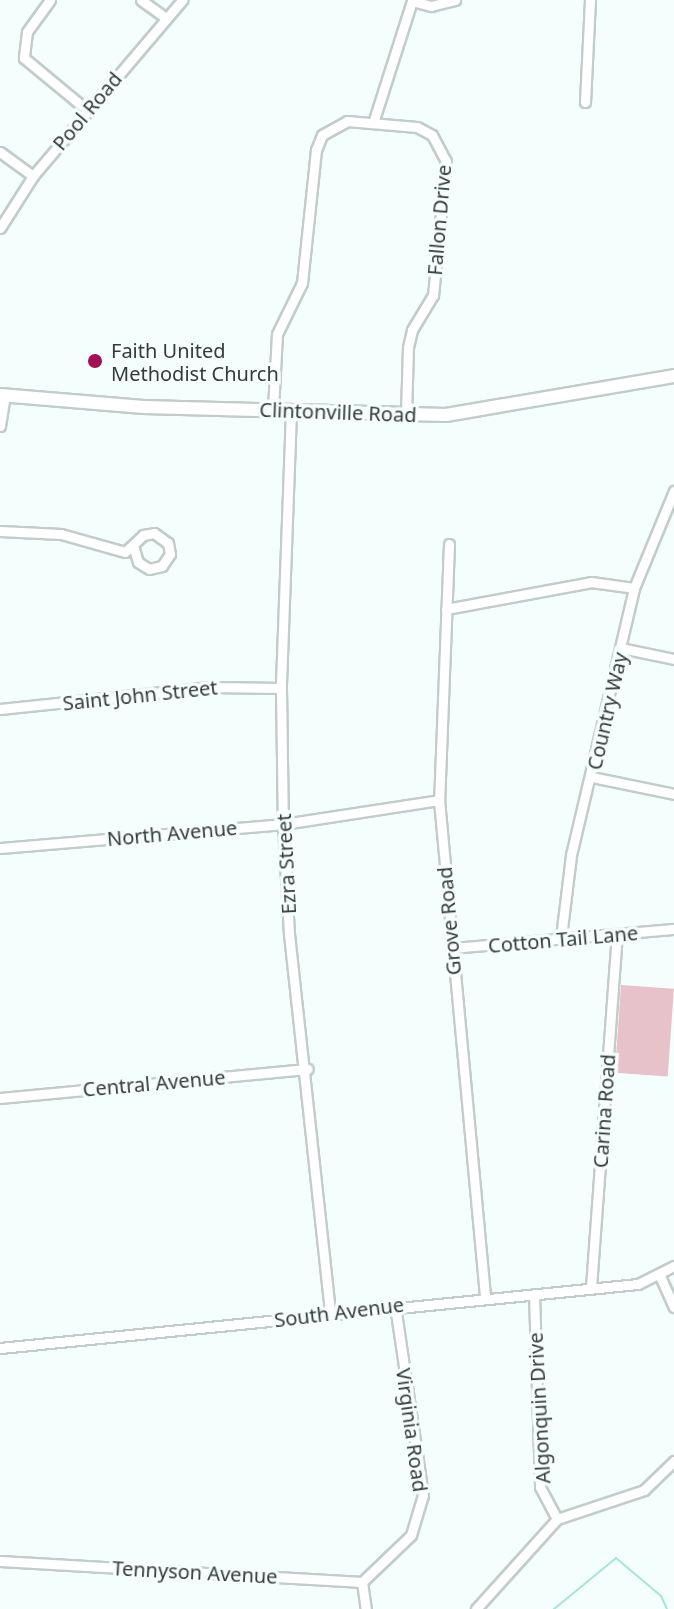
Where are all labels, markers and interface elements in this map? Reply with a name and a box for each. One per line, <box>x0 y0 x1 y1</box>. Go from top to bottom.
street label: Pool Road <box>47 67 127 155</box>
street label: Fallon Drive <box>422 164 456 276</box>
place label: Faith United Methodist Church <box>111 338 279 385</box>
marker: Faith United Methodist Church <box>86 352 104 370</box>
street label: Clintonville Road <box>259 397 417 427</box>
street label: Country Way <box>582 650 632 772</box>
street label: Saint John Street <box>61 675 219 715</box>
street label: Ezra Street <box>271 813 301 915</box>
street label: North Avenue <box>106 815 238 851</box>
street label: Grove Road <box>432 866 466 976</box>
street label: Cotton Tail Lane <box>487 920 639 958</box>
street label: Carina Road <box>588 1053 620 1169</box>
street label: Central Avenue <box>82 1065 226 1101</box>
street label: South Avenue <box>273 1292 405 1332</box>
street label: Algonquin Drive <box>523 1332 555 1484</box>
street label: Virginia Road <box>391 1367 433 1493</box>
street label: Tennyson Avenue <box>112 1556 278 1588</box>

